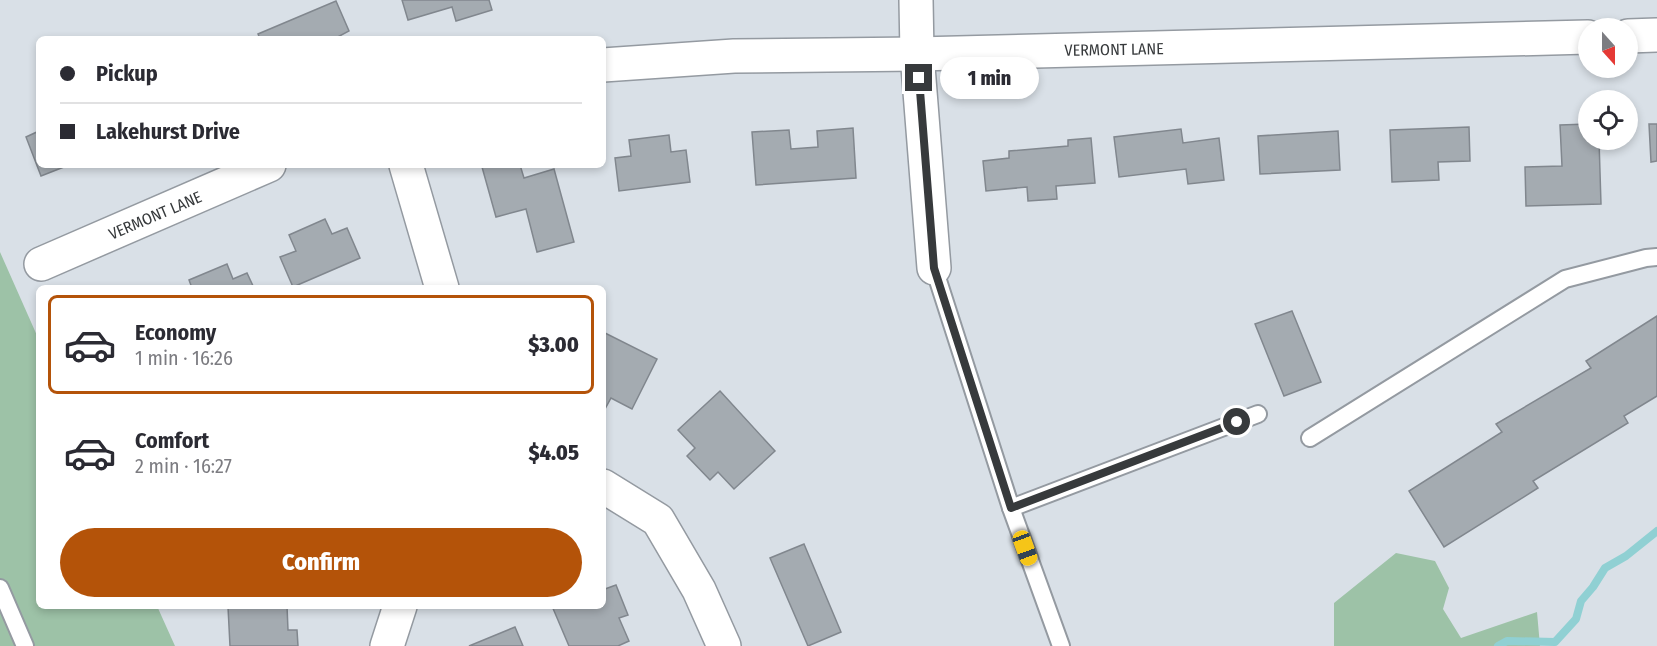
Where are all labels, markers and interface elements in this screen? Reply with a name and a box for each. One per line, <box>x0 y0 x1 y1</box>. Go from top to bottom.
north arrow <box>1578 18 1638 78</box>
map controls <box>1578 18 1638 150</box>
street label: VERMONT LANE <box>1064 39 1164 60</box>
callout: 1 min <box>940 57 1039 99</box>
text: Pickup <box>96 60 158 87</box>
route end <box>905 64 932 91</box>
text: 1 min <box>968 66 1011 90</box>
button: locate <box>1578 90 1638 150</box>
text: Lakehurst Drive <box>96 118 240 145</box>
street label: VERMONT LANE <box>106 187 205 244</box>
icon: car <box>63 318 117 372</box>
text: Economy <box>135 319 216 346</box>
text: $3.00 <box>528 331 579 358</box>
text: 1 min · 16:26 <box>135 346 233 370</box>
route start <box>1223 408 1250 435</box>
icon: car <box>63 426 117 480</box>
text: Comfort <box>135 427 209 454</box>
text: $4.05 <box>528 439 579 466</box>
text: 2 min · 16:27 <box>135 454 232 478</box>
button: Confirm <box>60 528 582 597</box>
car <box>1010 528 1040 568</box>

